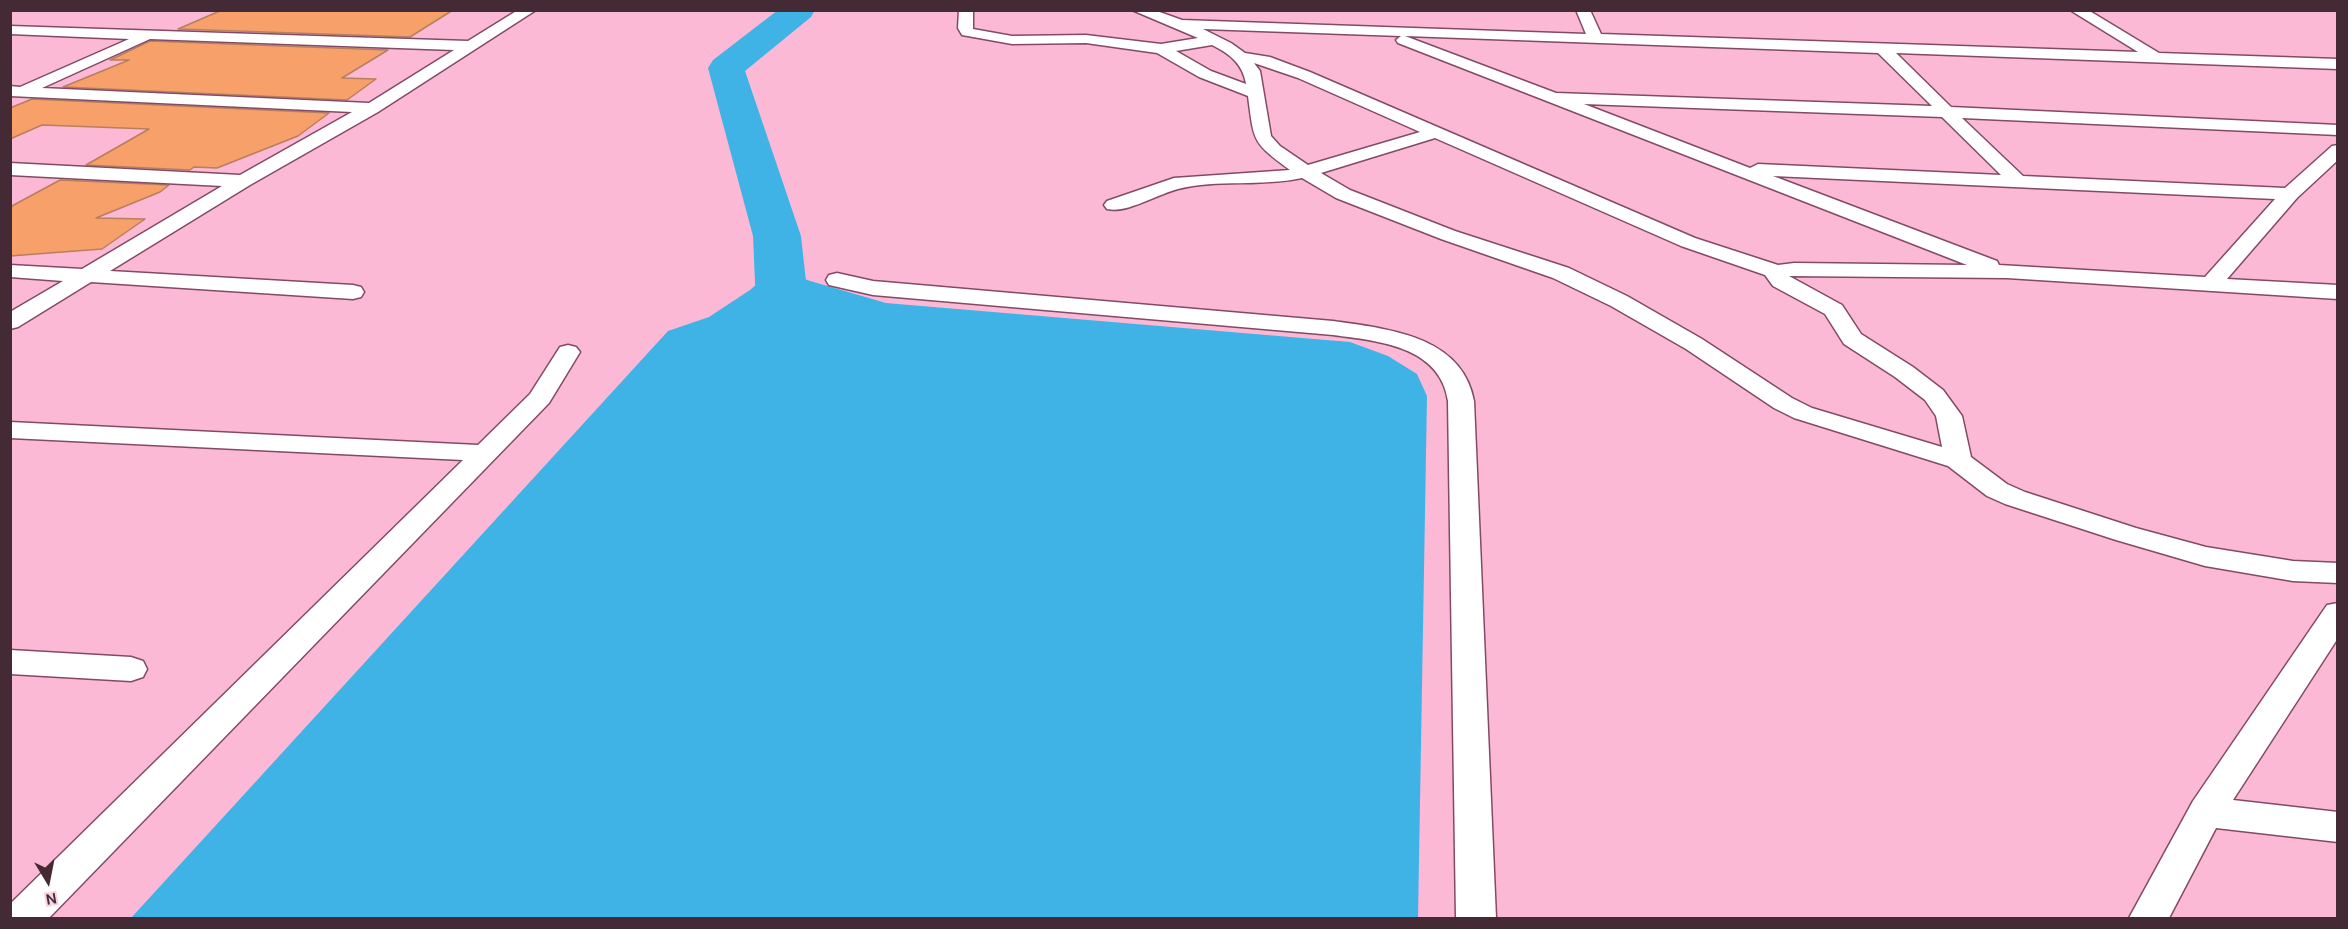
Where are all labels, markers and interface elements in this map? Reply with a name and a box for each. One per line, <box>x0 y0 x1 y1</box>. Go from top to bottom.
north arrow <box>18 851 78 911</box>
text: N <box>44 889 59 910</box>

